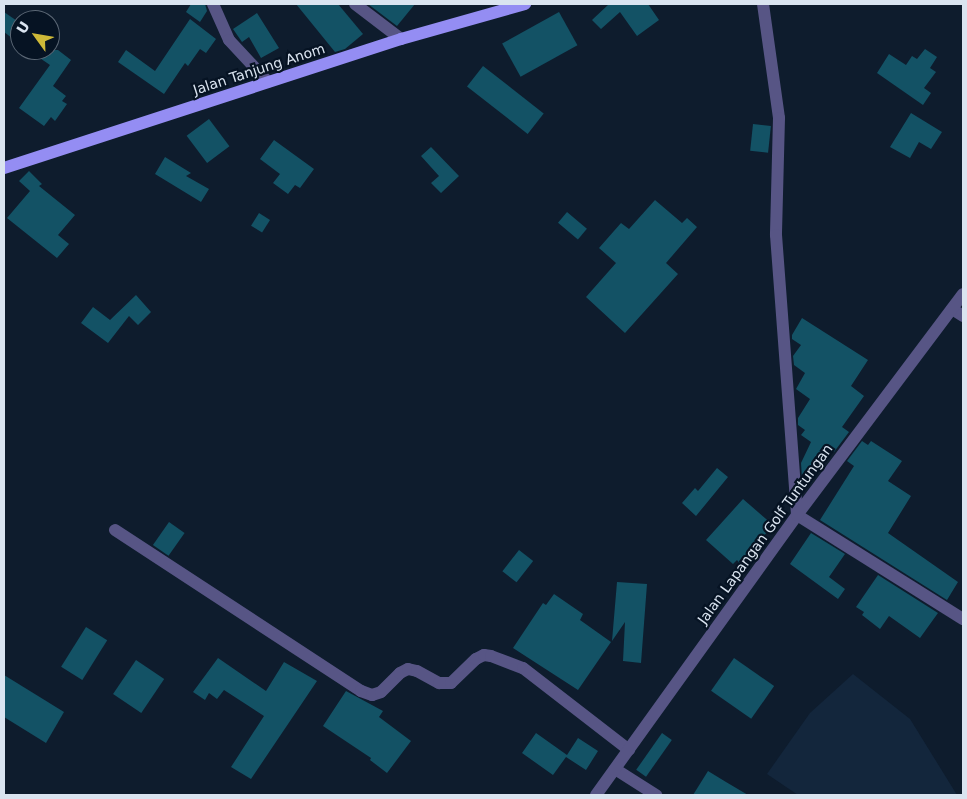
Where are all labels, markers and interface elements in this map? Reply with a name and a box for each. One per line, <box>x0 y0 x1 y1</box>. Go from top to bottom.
north arrow <box>10 10 60 60</box>
text: U <box>13 19 33 37</box>
street label: Jalan Tanjung Anom <box>191 40 327 98</box>
street label: Jalan Lapangan Golf Tuntungan <box>694 441 836 627</box>

